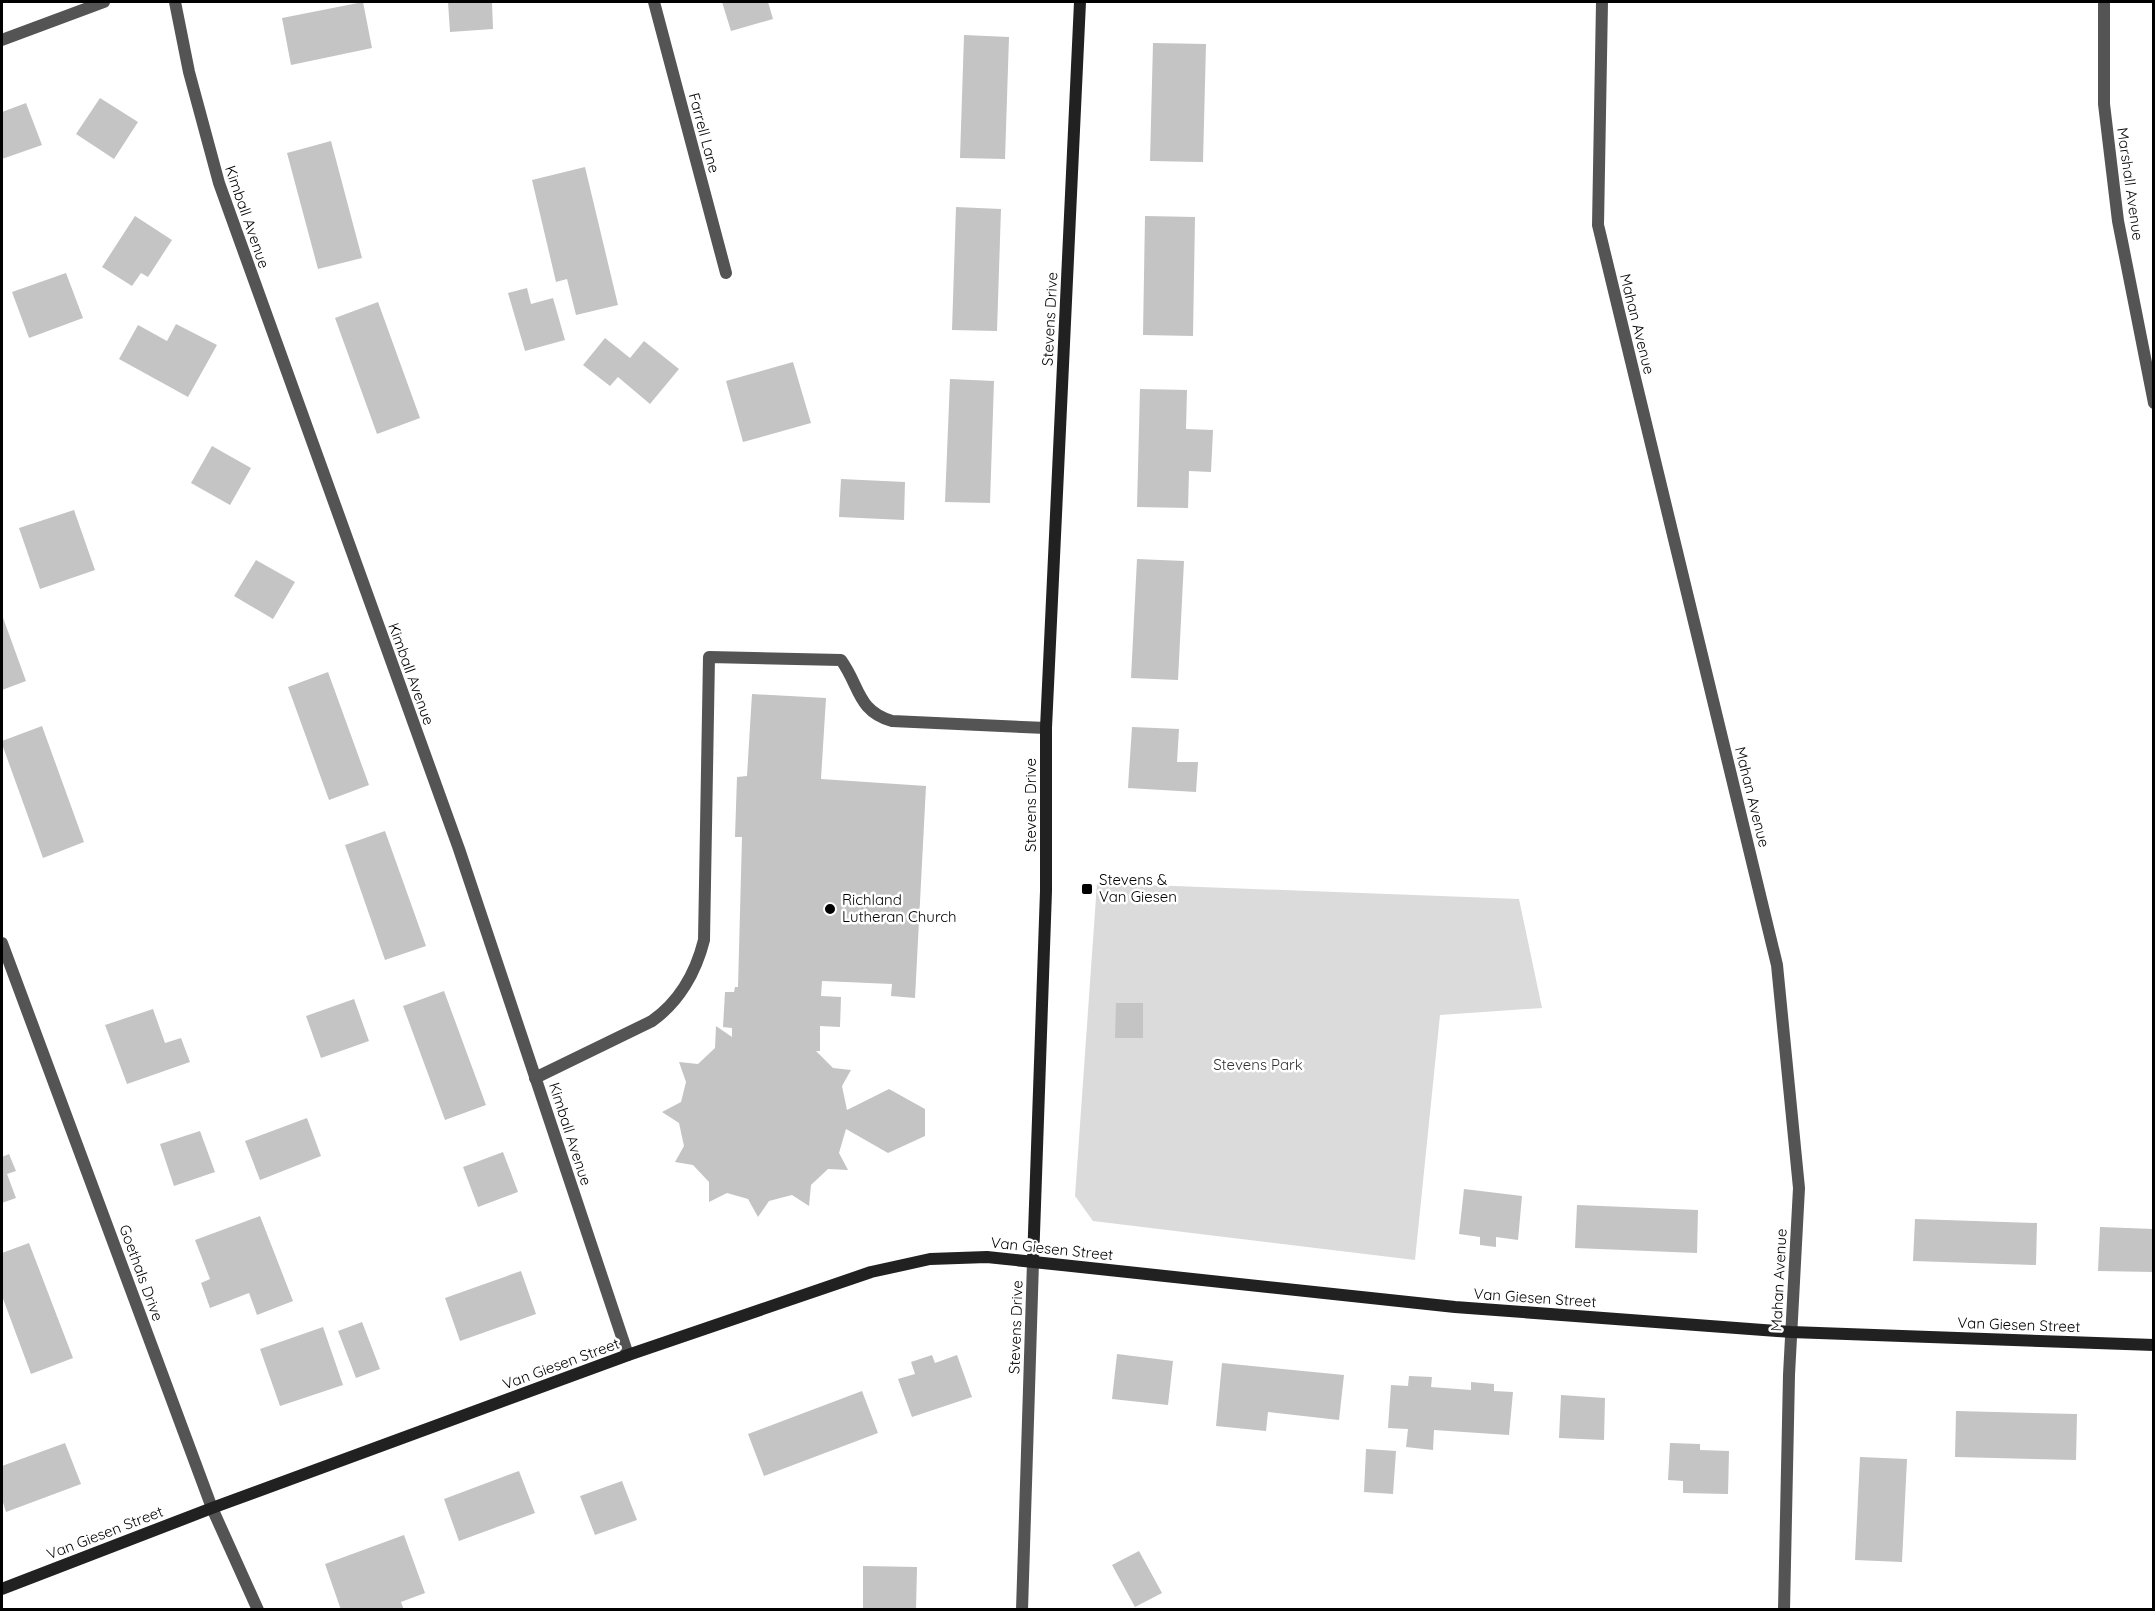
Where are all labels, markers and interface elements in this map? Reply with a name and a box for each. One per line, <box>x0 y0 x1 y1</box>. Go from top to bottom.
street label: Farrell Lane <box>685 91 724 175</box>
street label: Marshall Avenue <box>2113 126 2148 242</box>
street label: Kimball Avenue <box>221 163 274 271</box>
street label: Stevens Drive <box>1038 271 1061 366</box>
street label: Mahan Avenue <box>1616 272 1659 376</box>
street label: Kimball Avenue <box>384 620 439 728</box>
street label: Mahan Avenue <box>1731 745 1774 849</box>
street label: Stevens Drive <box>1021 758 1040 852</box>
place label: Stevens & Van Giesen <box>1099 870 1177 906</box>
marker: Stevens & Van Giesen <box>1080 882 1094 896</box>
place label: Richland Lutheran Church <box>842 890 957 926</box>
marker: Richland Lutheran Church <box>823 902 837 916</box>
park label: Stevens Park <box>1213 1055 1303 1074</box>
street label: Kimball Avenue <box>545 1080 596 1188</box>
street label: Goethals Drive <box>115 1222 168 1324</box>
street label: Mahan Avenue <box>1766 1228 1791 1332</box>
street label: Van Giesen Street <box>990 1233 1114 1264</box>
street label: Stevens Drive <box>1004 1280 1027 1374</box>
street label: Van Giesen Street <box>1473 1284 1597 1311</box>
street label: Van Giesen Street <box>1957 1313 2081 1336</box>
street label: Van Giesen Street <box>500 1334 622 1393</box>
street label: Van Giesen Street <box>44 1502 166 1563</box>

